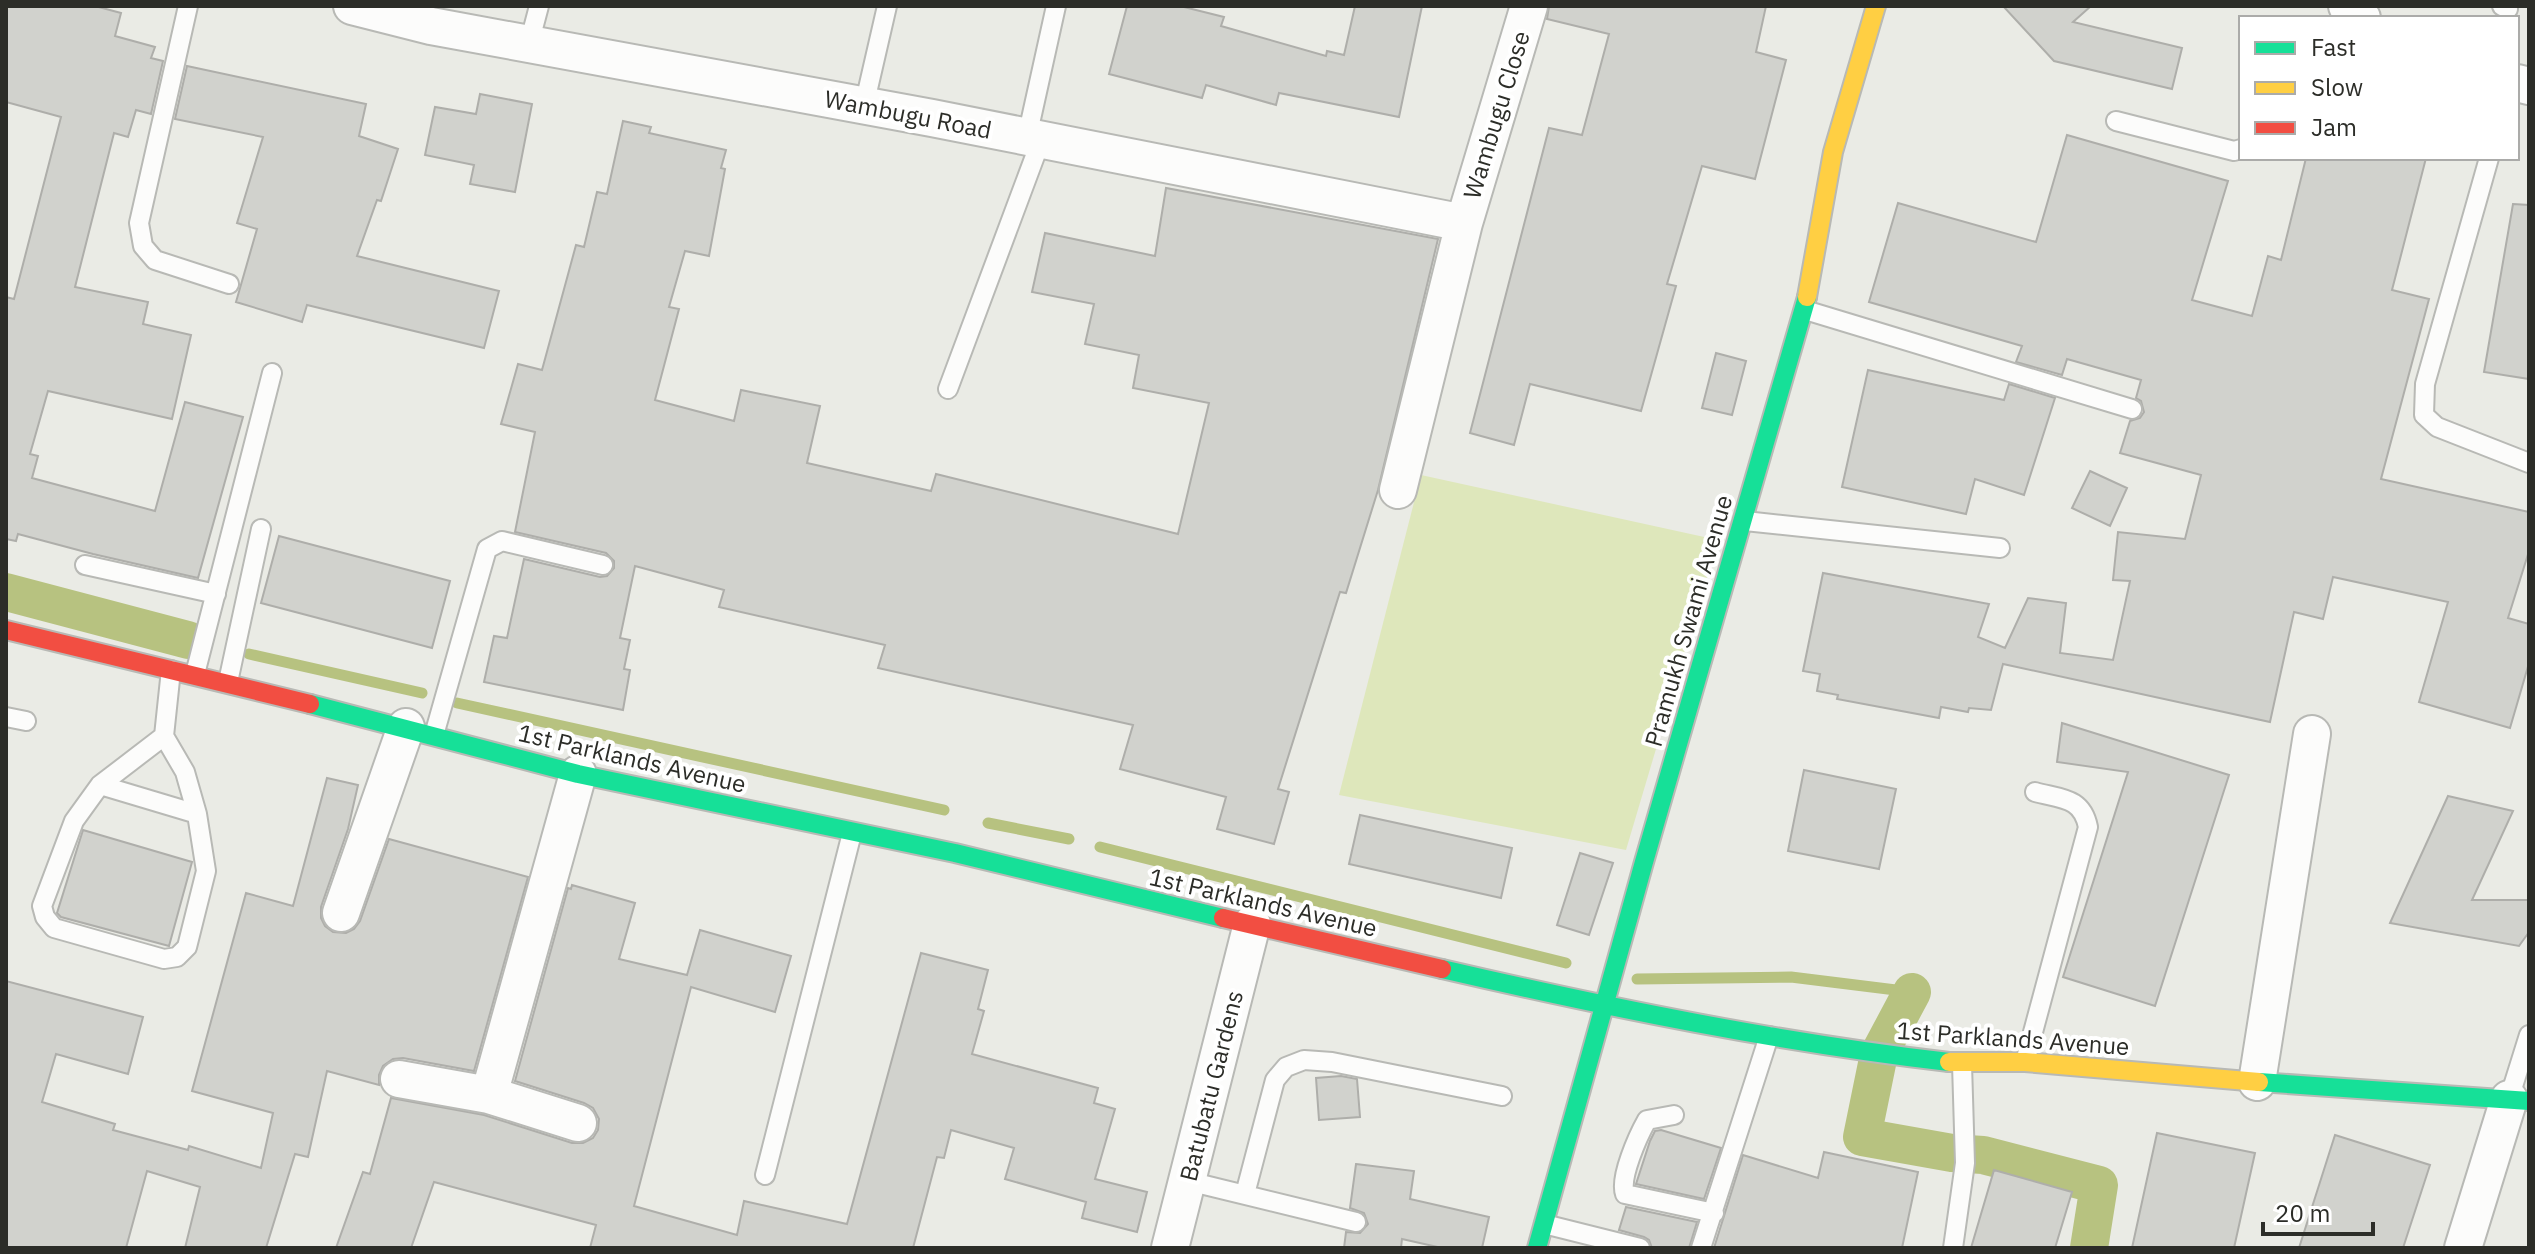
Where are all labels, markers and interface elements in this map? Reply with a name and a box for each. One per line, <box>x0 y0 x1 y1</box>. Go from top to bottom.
legend <box>2239 16 2519 160</box>
street label: Wambugu Close <box>1455 27 1537 203</box>
text: Fast <box>2311 31 2356 63</box>
text: Slow <box>2311 71 2363 103</box>
street label: Wambugu Road <box>822 82 994 146</box>
text: Jam <box>2311 111 2357 143</box>
street label: Pramukh Swami Avenue <box>1637 491 1739 750</box>
street label: 1st Parklands Avenue <box>515 716 749 800</box>
street label: 1st Parklands Avenue <box>1146 860 1380 944</box>
street label: Batubatu Gardens <box>1172 987 1250 1185</box>
street label: 1st Parklands Avenue <box>1896 1014 2130 1062</box>
scale bar <box>2263 1186 2373 1236</box>
text: 20 m <box>2275 1197 2330 1229</box>

